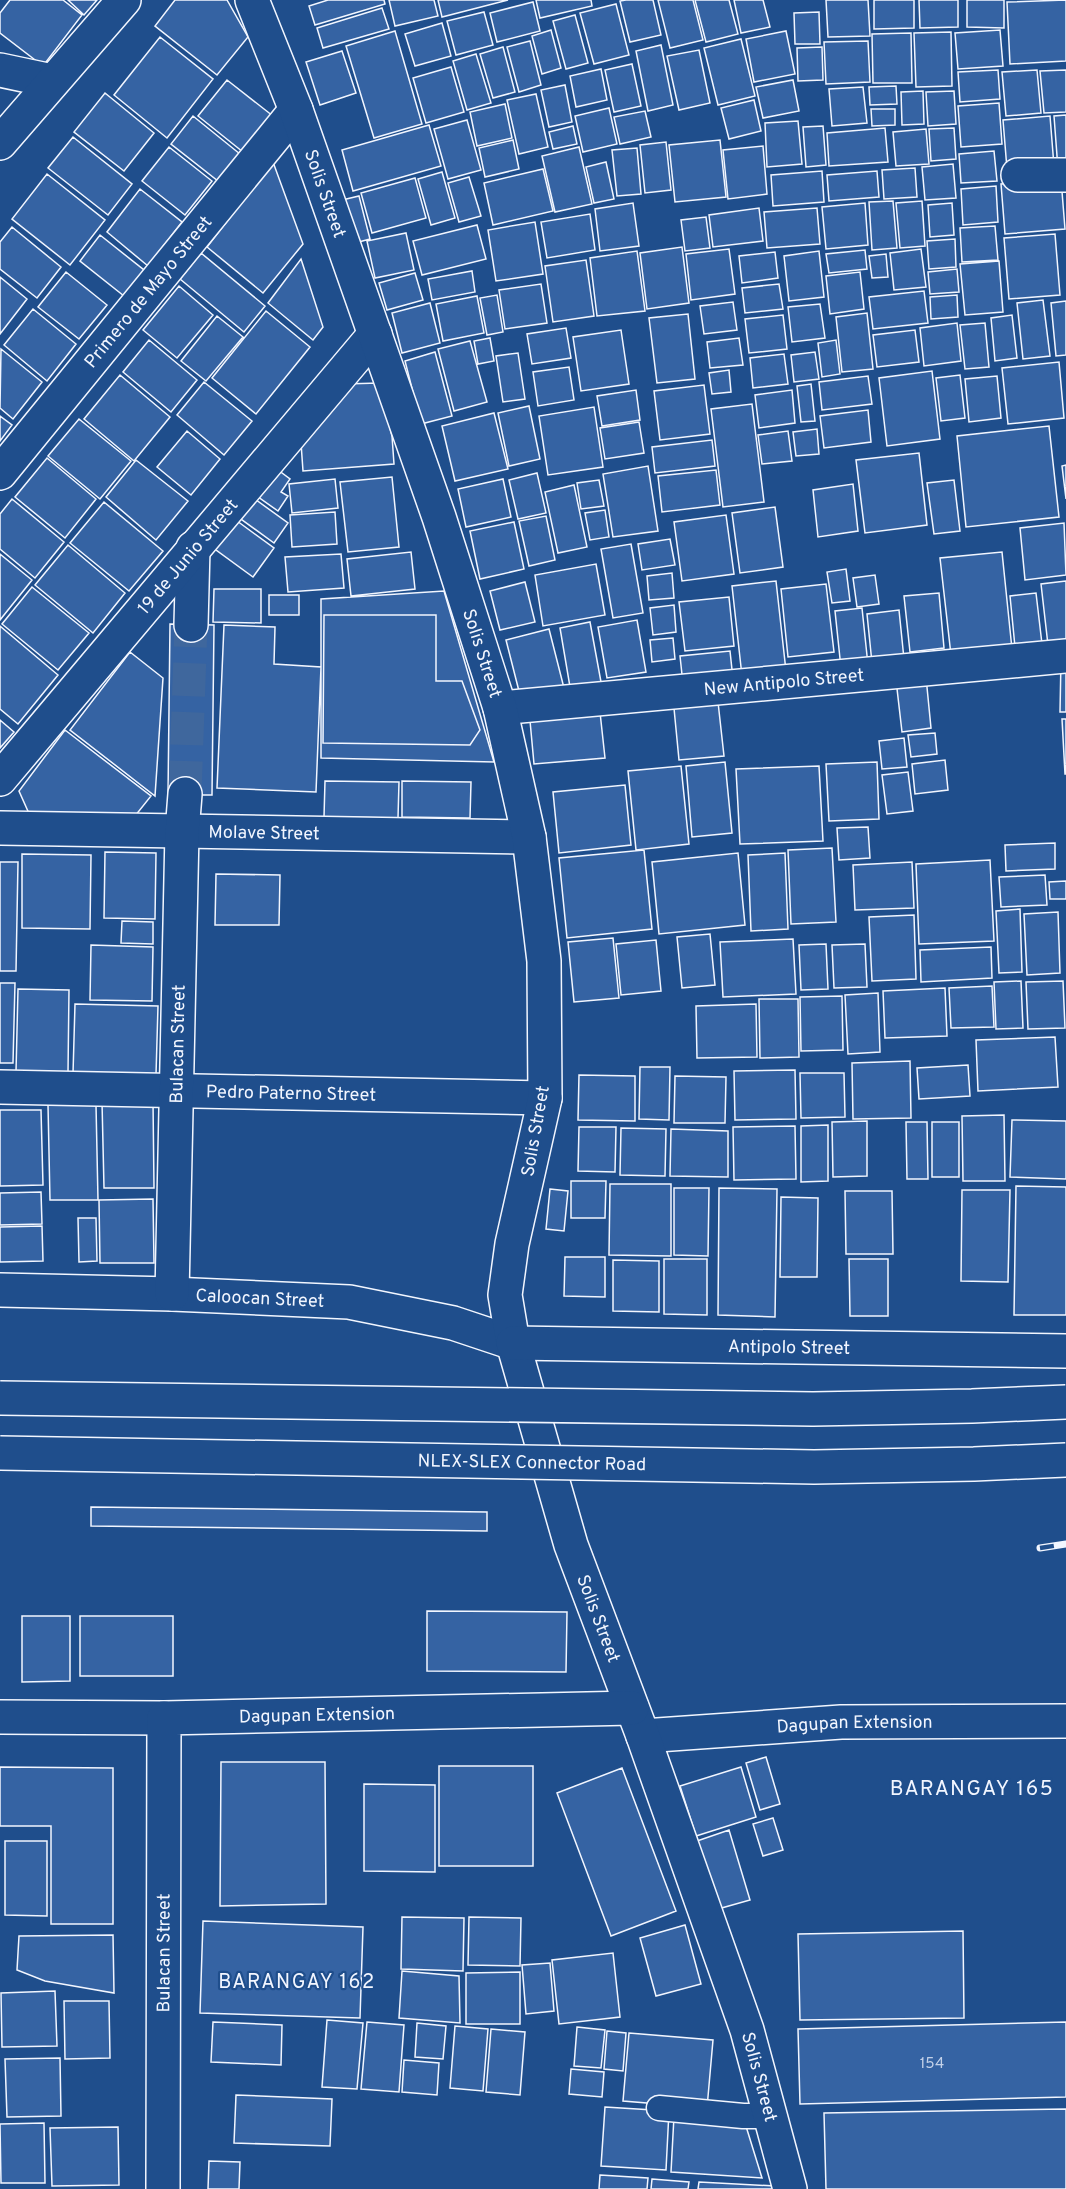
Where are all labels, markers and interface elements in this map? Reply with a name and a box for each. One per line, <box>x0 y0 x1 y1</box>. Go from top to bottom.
street label: Solis Street <box>298 147 350 241</box>
street label: Primero de Mayo Street <box>80 212 218 373</box>
street label: 19 de Junio Street <box>133 495 244 620</box>
street label: Solis Street <box>456 606 506 701</box>
street label: New Antipolo Street <box>703 665 865 702</box>
street label: Molave Street <box>208 822 320 846</box>
street label: Bulacan Street <box>166 984 192 1104</box>
street label: Pedro Paterno Street <box>206 1081 376 1108</box>
street label: Solis Street <box>517 1084 556 1179</box>
street label: Caloocan Street <box>195 1285 325 1314</box>
street label: Antipolo Street <box>728 1336 850 1361</box>
street label: NLEX-SLEX Connector Road <box>417 1450 646 1477</box>
street label: Solis Street <box>570 1572 624 1666</box>
street label: Dagupan Extension <box>239 1703 395 1729</box>
street label: Dagupan Extension <box>776 1712 933 1740</box>
district label: BARANGAY 165 <box>890 1776 1054 1803</box>
street label: Bulacan Street <box>153 1894 177 2012</box>
district label: BARANGAY 162 <box>218 1970 376 1996</box>
street label: Solis Street <box>735 2030 781 2125</box>
house number: 154 <box>920 2055 944 2074</box>

